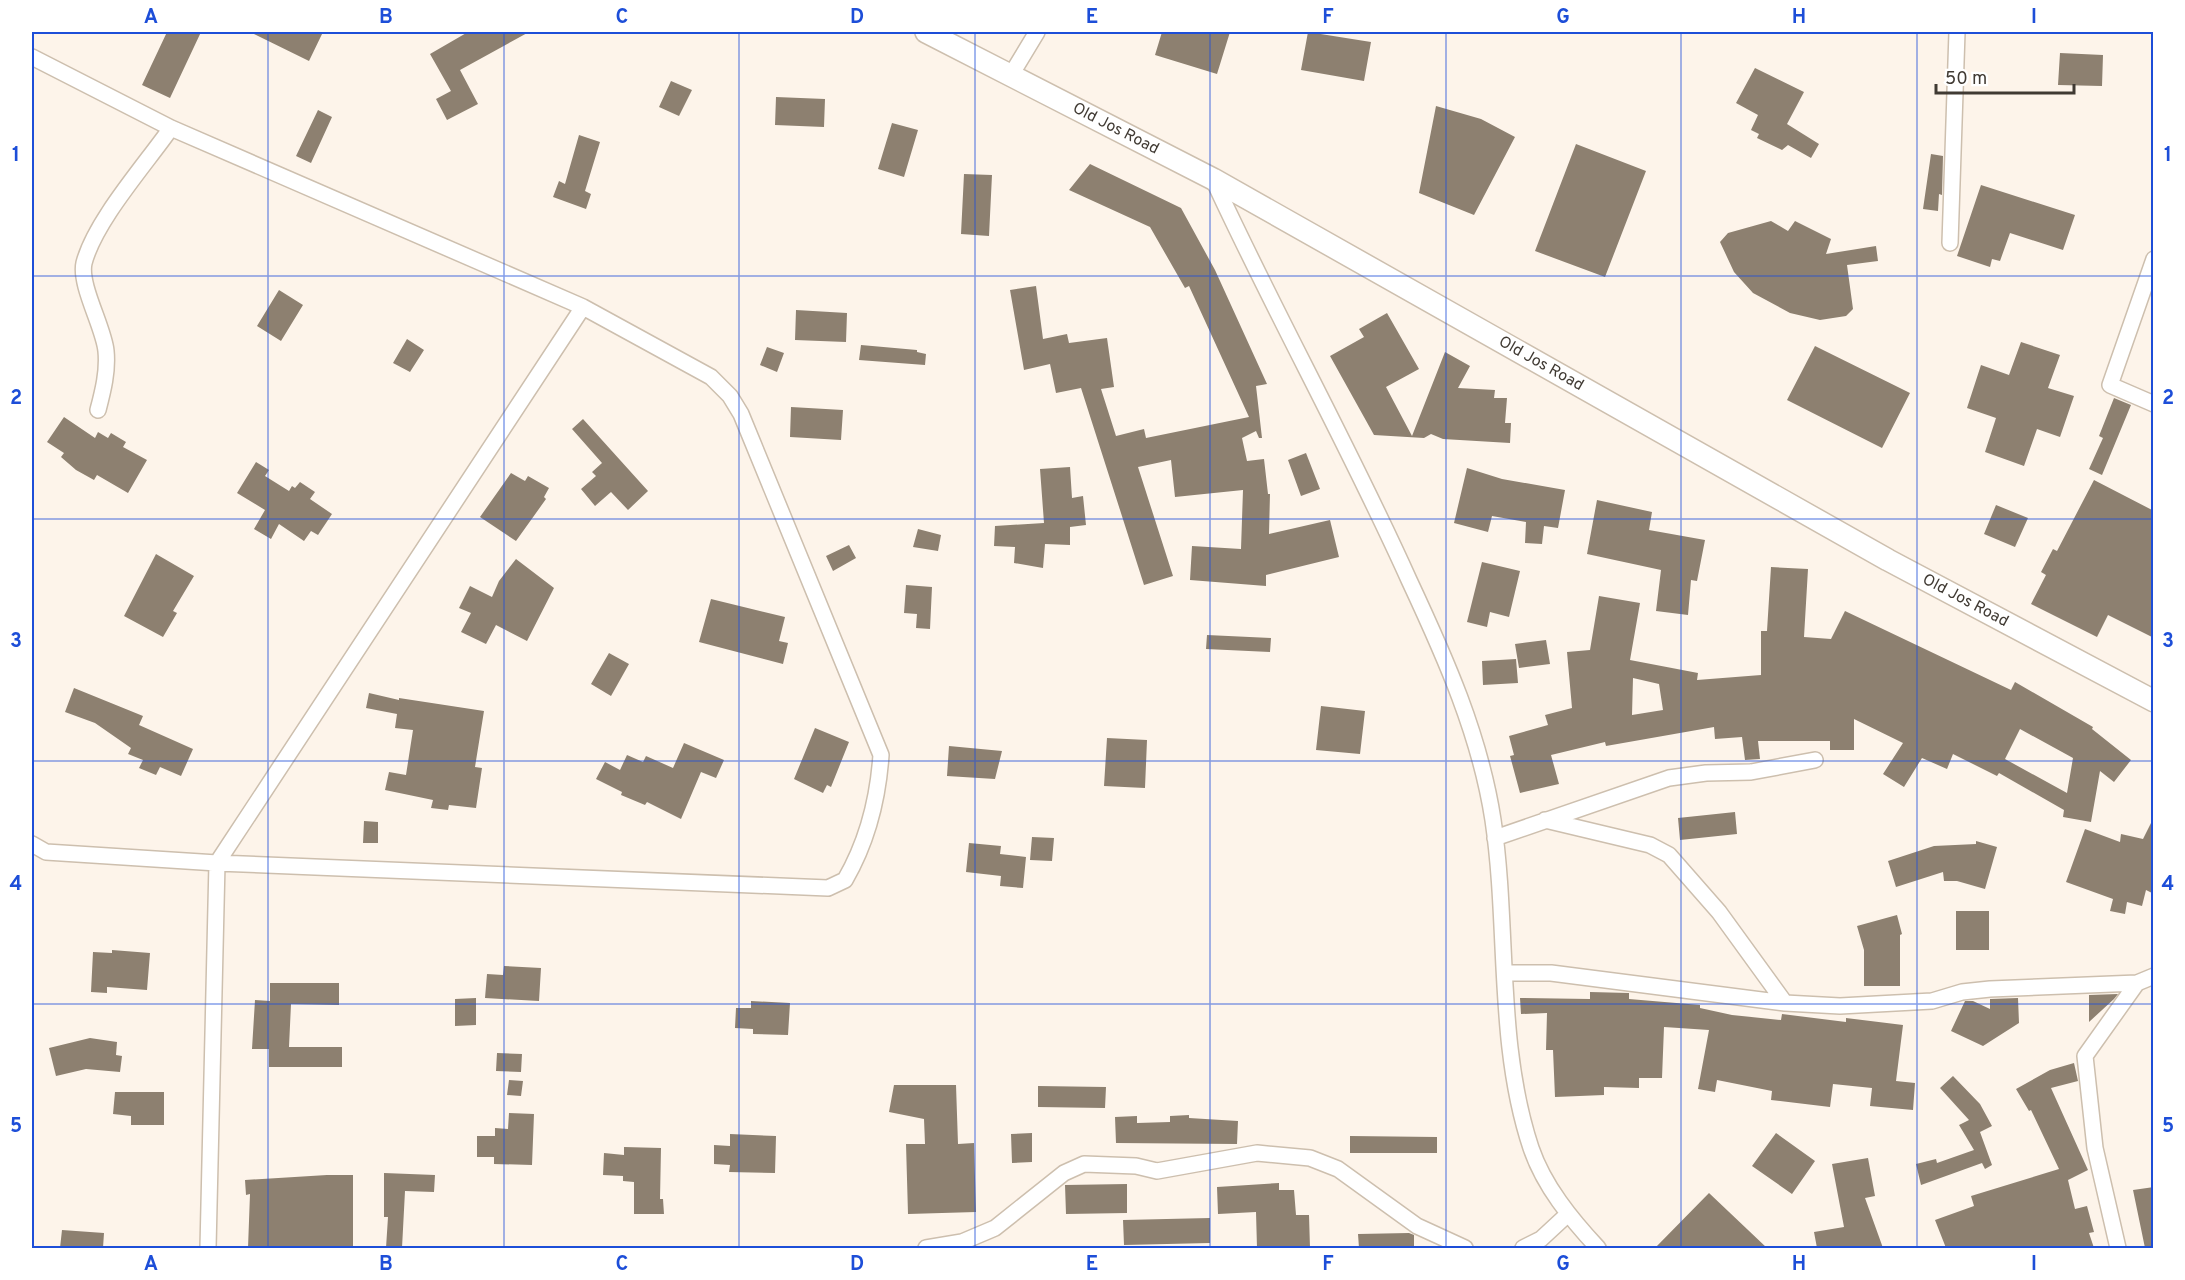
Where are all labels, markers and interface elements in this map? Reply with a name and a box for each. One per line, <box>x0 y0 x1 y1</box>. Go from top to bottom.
text: A <box>144 5 158 31</box>
text: B <box>379 5 393 31</box>
text: C <box>616 5 628 31</box>
text: D <box>850 5 864 31</box>
text: E <box>1086 5 1098 31</box>
text: F <box>1322 5 1334 31</box>
text: G <box>1556 5 1570 31</box>
text: H <box>1792 5 1806 31</box>
text: I <box>2031 5 2037 31</box>
scale bar <box>1936 57 2074 95</box>
text: 50 m <box>1945 68 1987 91</box>
street label: Old Jos Road <box>1069 99 1162 160</box>
text: 1 <box>12 143 20 169</box>
text: 1 <box>2164 143 2172 169</box>
street label: Old Jos Road <box>1495 332 1587 396</box>
text: 2 <box>10 386 22 412</box>
text: 2 <box>2162 386 2174 412</box>
street label: Old Jos Road <box>1919 570 2012 632</box>
text: 3 <box>10 629 22 655</box>
text: 3 <box>2162 629 2174 655</box>
text: 4 <box>10 872 22 898</box>
text: 4 <box>2162 872 2174 898</box>
text: 5 <box>10 1114 22 1140</box>
text: 5 <box>2162 1114 2174 1140</box>
text: A <box>144 1252 158 1278</box>
text: B <box>379 1252 393 1278</box>
text: C <box>616 1252 628 1278</box>
text: D <box>850 1252 864 1278</box>
text: E <box>1086 1252 1098 1278</box>
text: F <box>1322 1252 1334 1278</box>
text: G <box>1556 1252 1570 1278</box>
text: H <box>1792 1252 1806 1278</box>
text: I <box>2031 1252 2037 1278</box>

